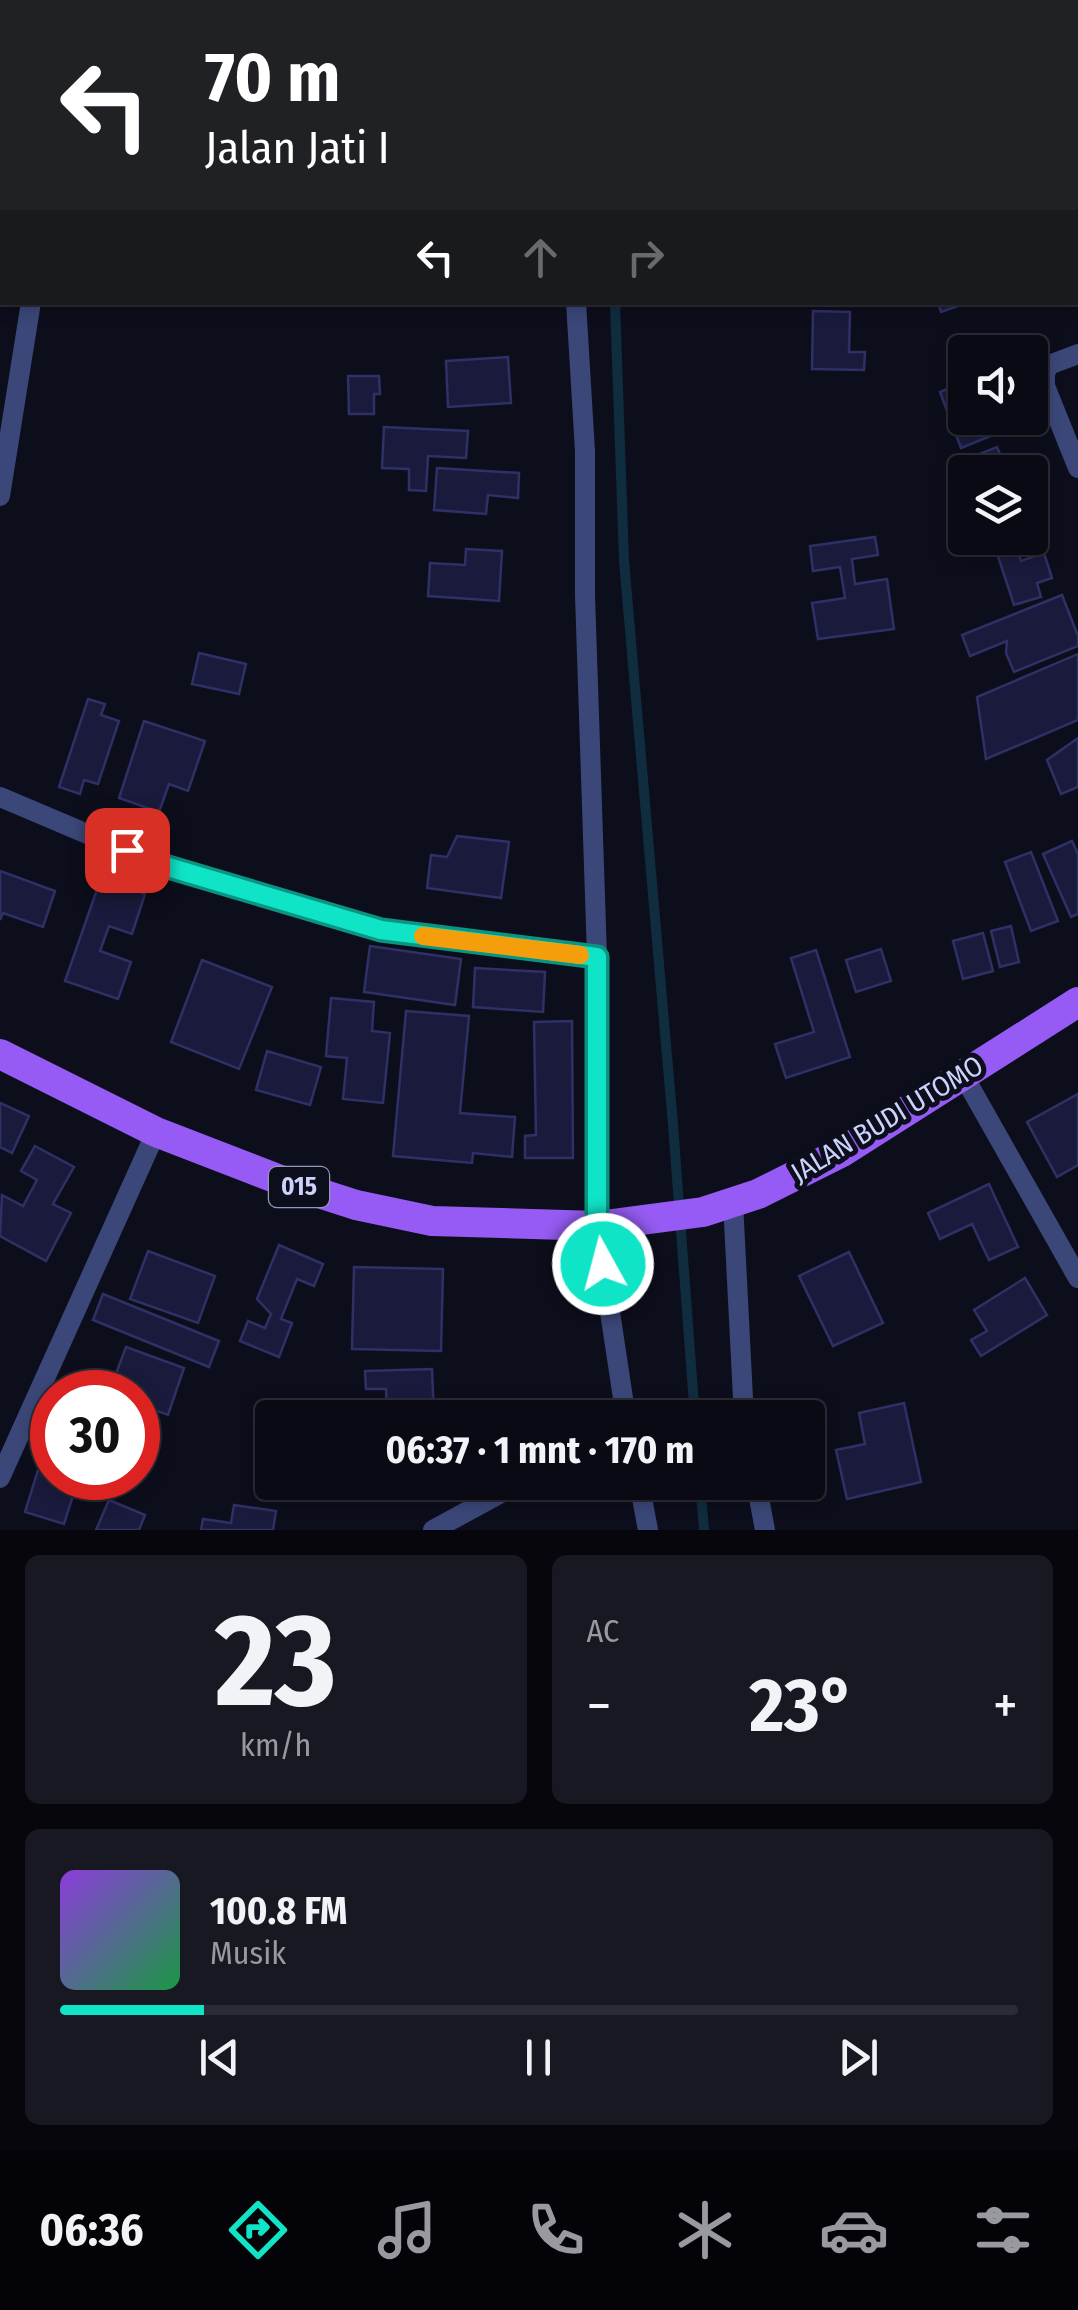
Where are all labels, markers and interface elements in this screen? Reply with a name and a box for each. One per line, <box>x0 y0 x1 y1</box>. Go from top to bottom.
text: 70 m <box>205 36 340 120</box>
icon: left <box>40 40 170 170</box>
text: Jalan Jati I <box>205 121 390 175</box>
icon: left <box>408 230 463 285</box>
icon: ahead <box>513 230 568 285</box>
icon: right <box>618 230 673 285</box>
map controls <box>948 335 1048 555</box>
button: sound <box>948 335 1048 435</box>
button: layers <box>948 455 1048 555</box>
pin <box>85 808 170 893</box>
icon: arrive <box>100 823 155 878</box>
street label: JALAN BUDI UTOMO <box>785 1049 989 1189</box>
road number: 015 <box>269 1167 329 1207</box>
position arrow <box>551 1212 655 1316</box>
speed limit sign: 30 <box>30 1370 160 1500</box>
text: 06:37 · 1 mnt · 170 m <box>386 1427 694 1473</box>
text: 23 <box>215 1583 337 1739</box>
text: AC <box>587 1612 619 1650</box>
text: 23° <box>749 1661 855 1751</box>
text: − <box>587 1673 611 1739</box>
text: + <box>993 1673 1018 1739</box>
text: km/h <box>240 1726 311 1764</box>
text: 100.8 FM <box>210 1888 347 1934</box>
text: Musik <box>210 1934 286 1972</box>
icon: previous <box>192 2030 247 2085</box>
icon: pause <box>511 2030 566 2085</box>
icon: next <box>831 2030 886 2085</box>
icon: directions <box>223 2195 293 2265</box>
icon: music <box>372 2195 442 2265</box>
icon: phone <box>521 2195 591 2265</box>
icon: climate <box>670 2195 740 2265</box>
icon: car <box>819 2195 889 2265</box>
icon: filters <box>968 2195 1038 2265</box>
text: 06:36 <box>40 2203 144 2257</box>

